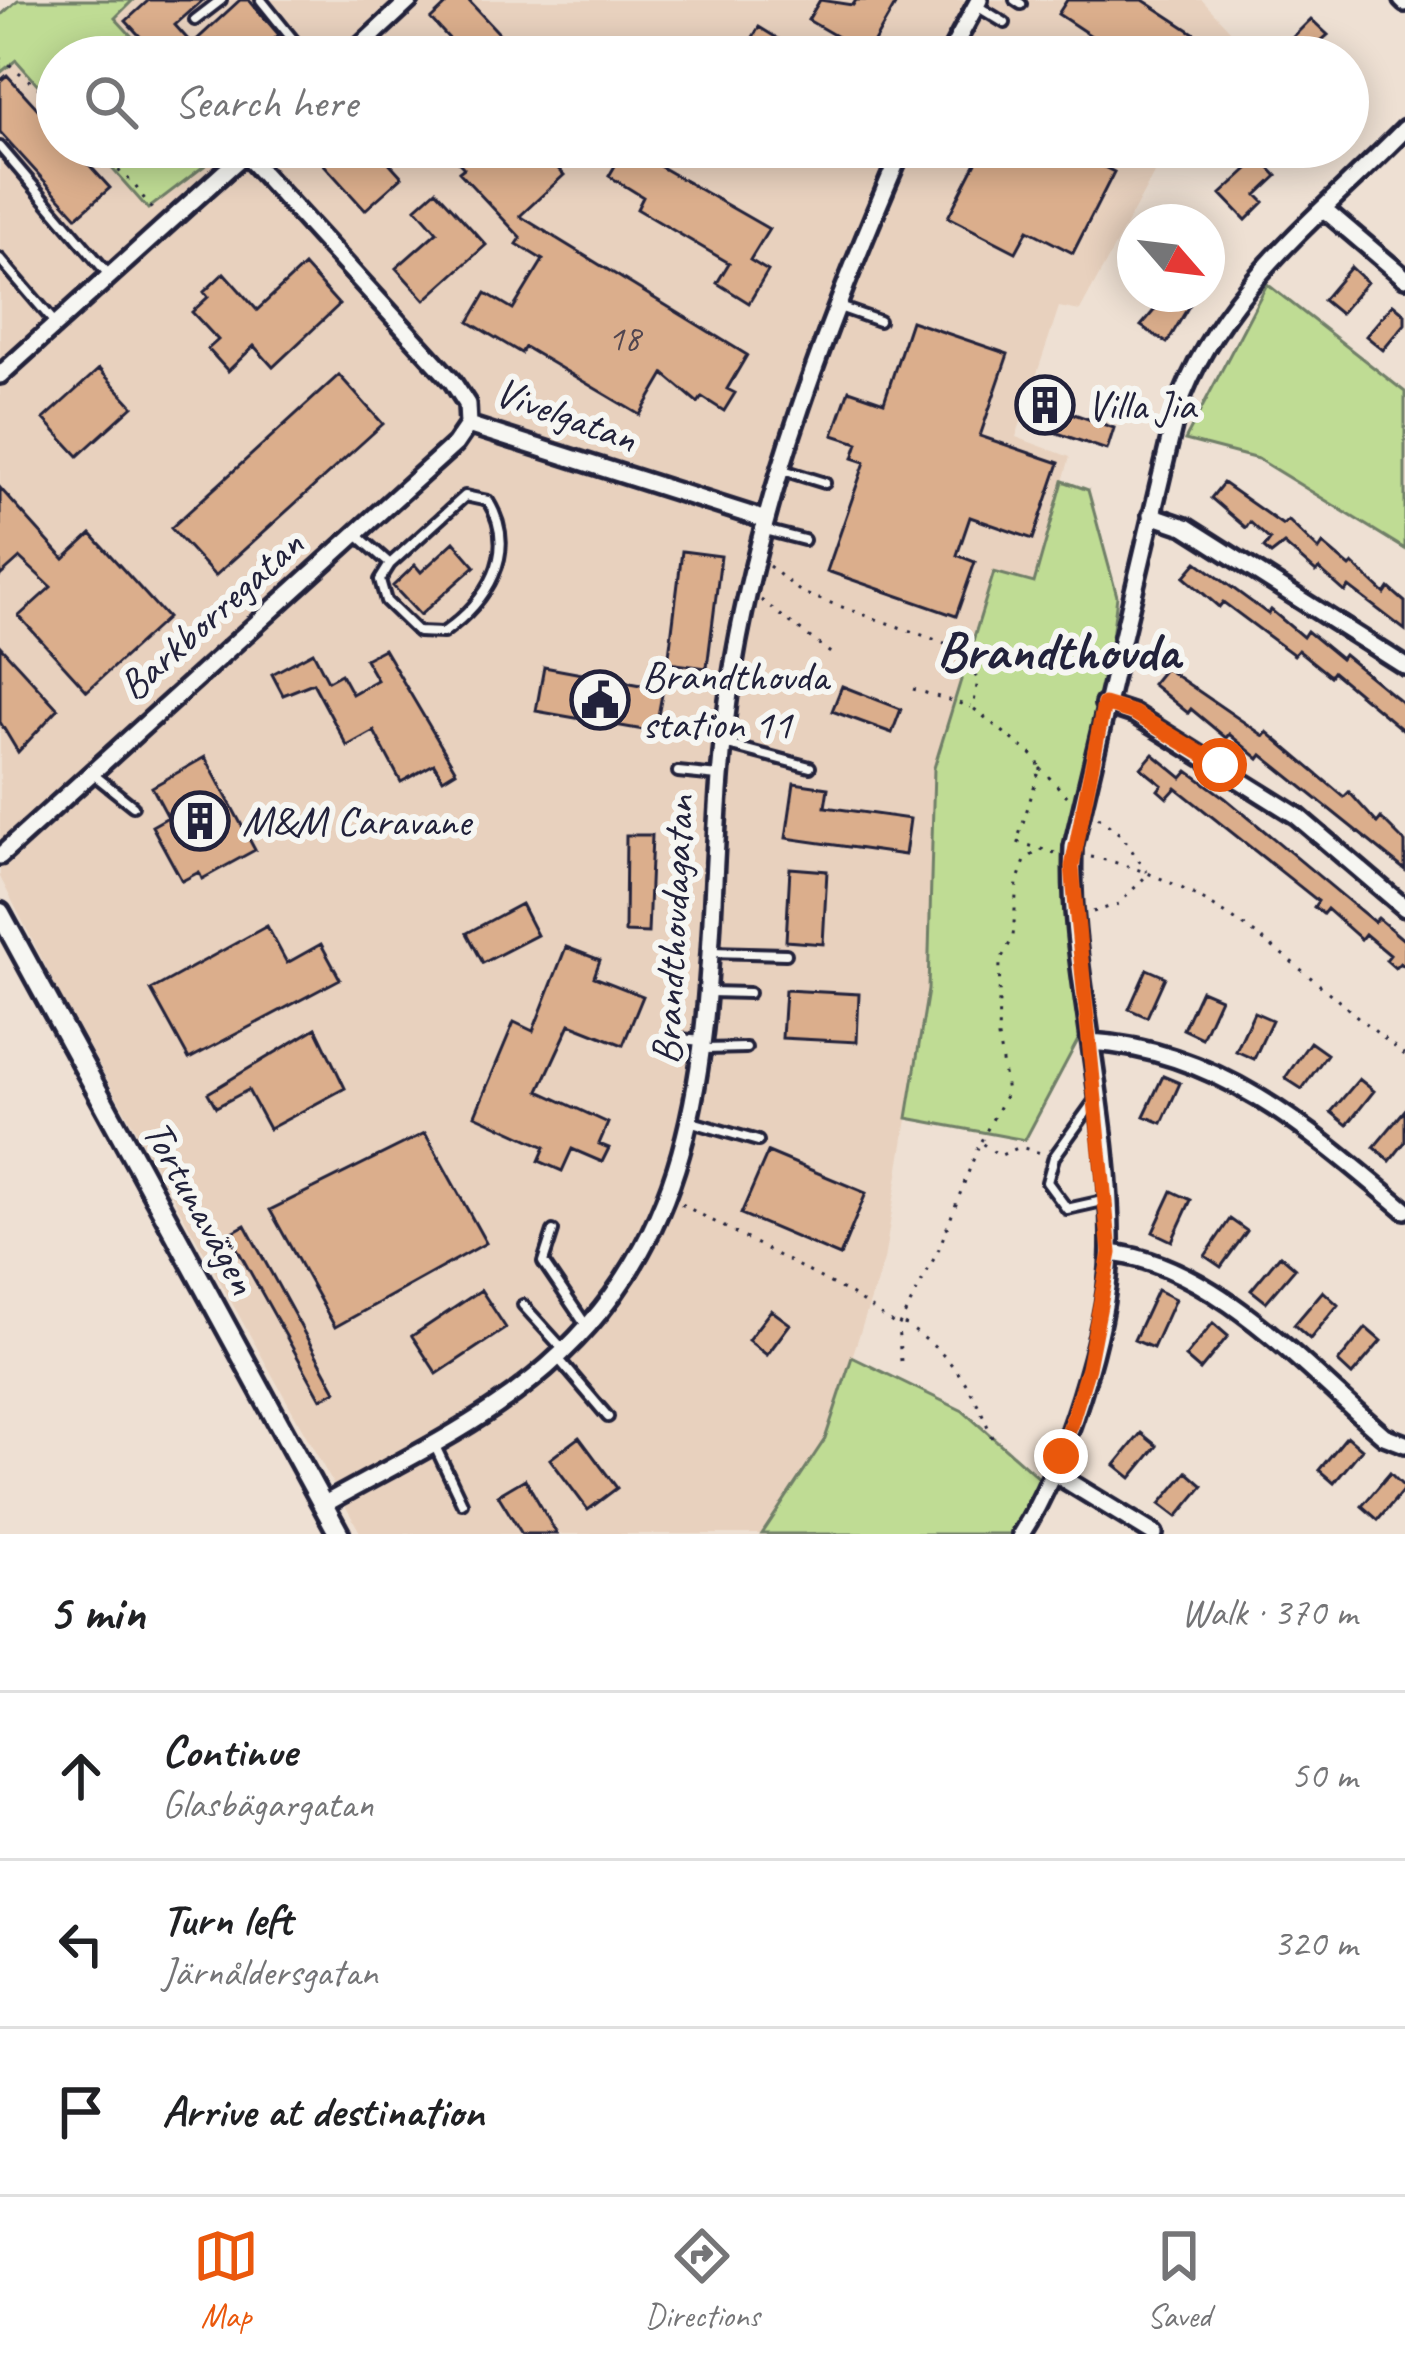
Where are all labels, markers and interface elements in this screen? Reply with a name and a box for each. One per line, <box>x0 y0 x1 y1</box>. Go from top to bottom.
search box <box>36 36 1369 168</box>
icon: search <box>78 69 144 135</box>
text: Search here <box>174 74 357 131</box>
north arrow <box>1117 204 1225 312</box>
house number: 18 <box>608 315 644 361</box>
street label: Vivelgatan <box>488 365 645 465</box>
building icon: Villa Jia <box>1014 374 1076 436</box>
place label: Villa Jia <box>1087 379 1198 432</box>
street label: Barkborregatan <box>108 517 315 712</box>
district label: Brandthovda <box>937 617 1184 685</box>
place label: Brandthovda station 11 <box>642 650 832 751</box>
public building icon: Brandthovda station 11 <box>569 669 631 731</box>
route start <box>1193 738 1247 792</box>
building icon: M&M Caravane <box>169 790 231 852</box>
street label: Brandthovdagatan <box>640 793 707 1066</box>
place label: M&M Caravane <box>242 795 474 848</box>
street label: Tortunavägen <box>131 1111 270 1304</box>
route end <box>1034 1429 1088 1483</box>
text: 5 min <box>48 1580 145 1644</box>
text: Walk · 370 m <box>1181 1588 1357 1637</box>
text: Continue <box>162 1723 296 1780</box>
icon: ahead <box>48 1743 114 1809</box>
text: 50 m <box>1291 1751 1357 1800</box>
text: Glasbägargatan <box>162 1780 373 1829</box>
text: Turn left <box>162 1891 292 1948</box>
icon: left <box>48 1911 114 1977</box>
text: 320 m <box>1273 1919 1357 1968</box>
text: Järnåldersgatan <box>162 1948 377 1997</box>
icon: arrive <box>48 2079 114 2145</box>
text: Arrive at destination <box>162 2083 484 2140</box>
tab: Map <box>193 2223 259 2337</box>
tab: Directions <box>645 2223 760 2337</box>
tab: Saved <box>1146 2223 1212 2337</box>

